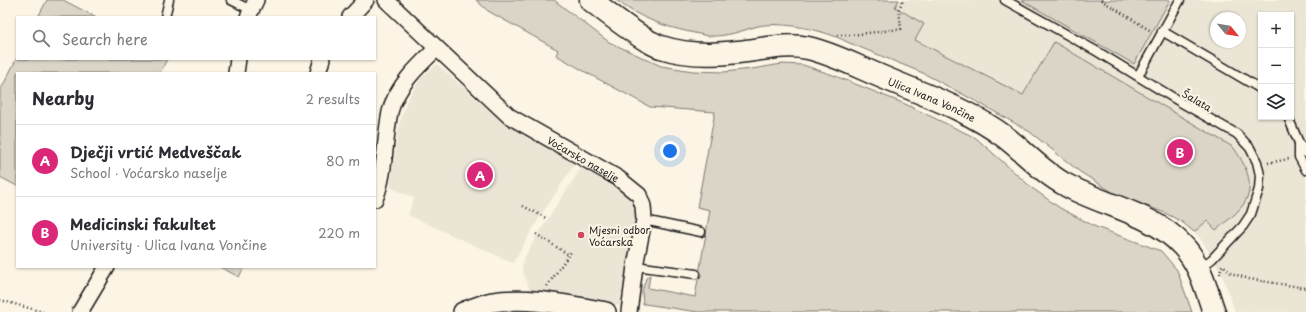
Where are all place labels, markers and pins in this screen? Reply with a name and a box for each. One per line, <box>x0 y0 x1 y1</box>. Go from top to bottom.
pin: B <box>1167 137 1193 167</box>
pin: A <box>467 160 493 190</box>
place label: Mjesni odbor Voćarska <box>589 222 650 249</box>
marker: Mjesni odbor Voćarska <box>576 230 586 240</box>

